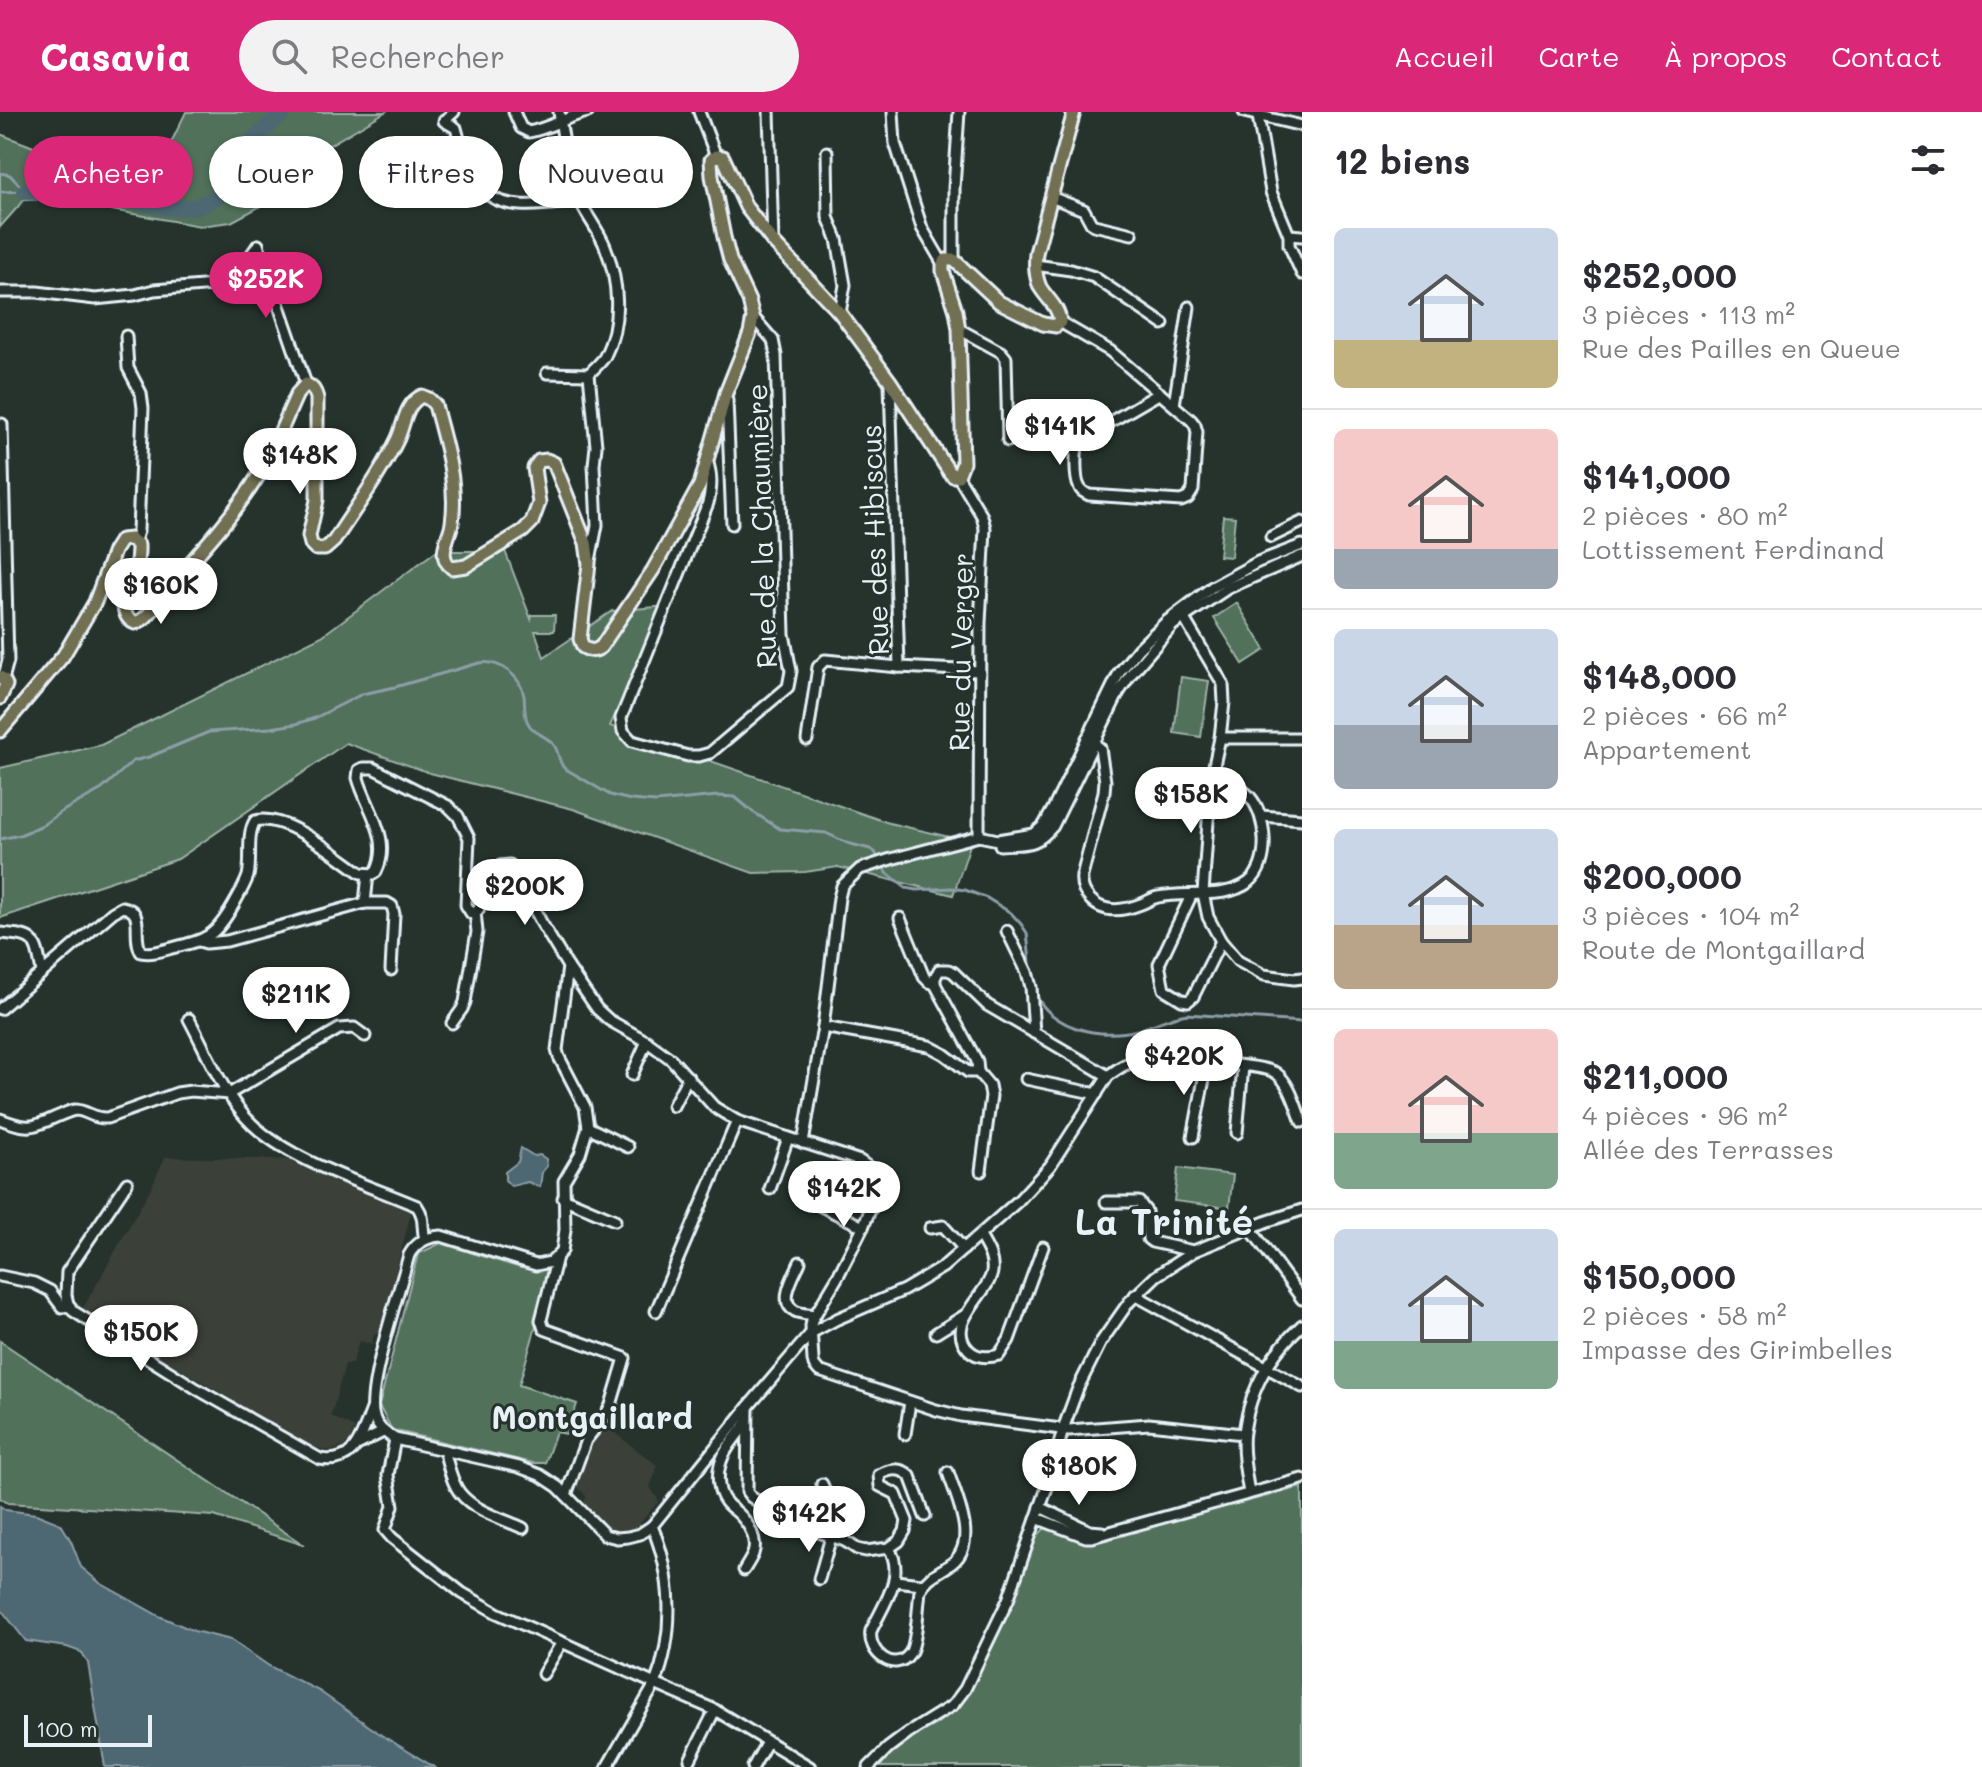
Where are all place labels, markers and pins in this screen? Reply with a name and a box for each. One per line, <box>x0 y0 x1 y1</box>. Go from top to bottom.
pin: $252K <box>210 252 322 320</box>
pin: $141K <box>1004 399 1116 467</box>
pin: $148K <box>244 428 356 496</box>
pin: $160K <box>105 558 217 626</box>
pin: $158K <box>1135 767 1247 835</box>
pin: $200K <box>469 859 581 927</box>
pin: $211K <box>240 967 352 1035</box>
pin: $420K <box>1128 1029 1240 1097</box>
pin: $142K <box>788 1161 900 1229</box>
pin: $150K <box>85 1305 197 1373</box>
pin: $180K <box>1023 1439 1135 1507</box>
pin: $142K <box>753 1486 865 1554</box>

